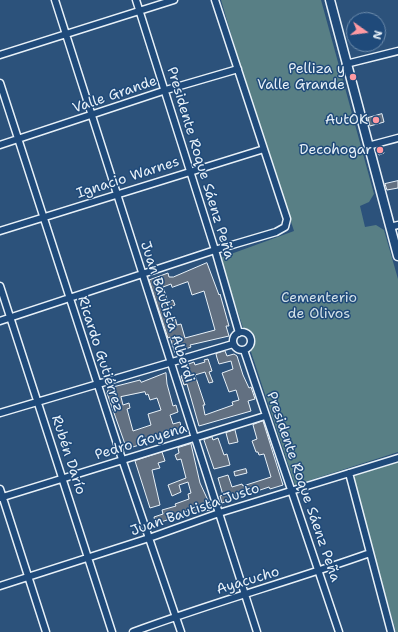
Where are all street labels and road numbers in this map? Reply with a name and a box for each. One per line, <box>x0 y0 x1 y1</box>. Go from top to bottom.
street label: Presidente Roque Sáenz Peña <box>163 65 237 261</box>
street label: Valle Grande <box>71 73 159 117</box>
street label: Ignacio Warnes <box>74 153 182 203</box>
street label: Juan Bautista Alberdi <box>136 239 198 385</box>
street label: Ricardo Gutiérrez <box>73 294 127 414</box>
street label: Presidente Roque Sáenz Peña <box>262 390 344 584</box>
street label: Rubén Darío <box>47 413 89 497</box>
street label: Pedro Goyena <box>93 420 189 464</box>
street label: Juan Bautista Justo <box>128 480 262 540</box>
street label: Ayacucho <box>214 563 282 599</box>

